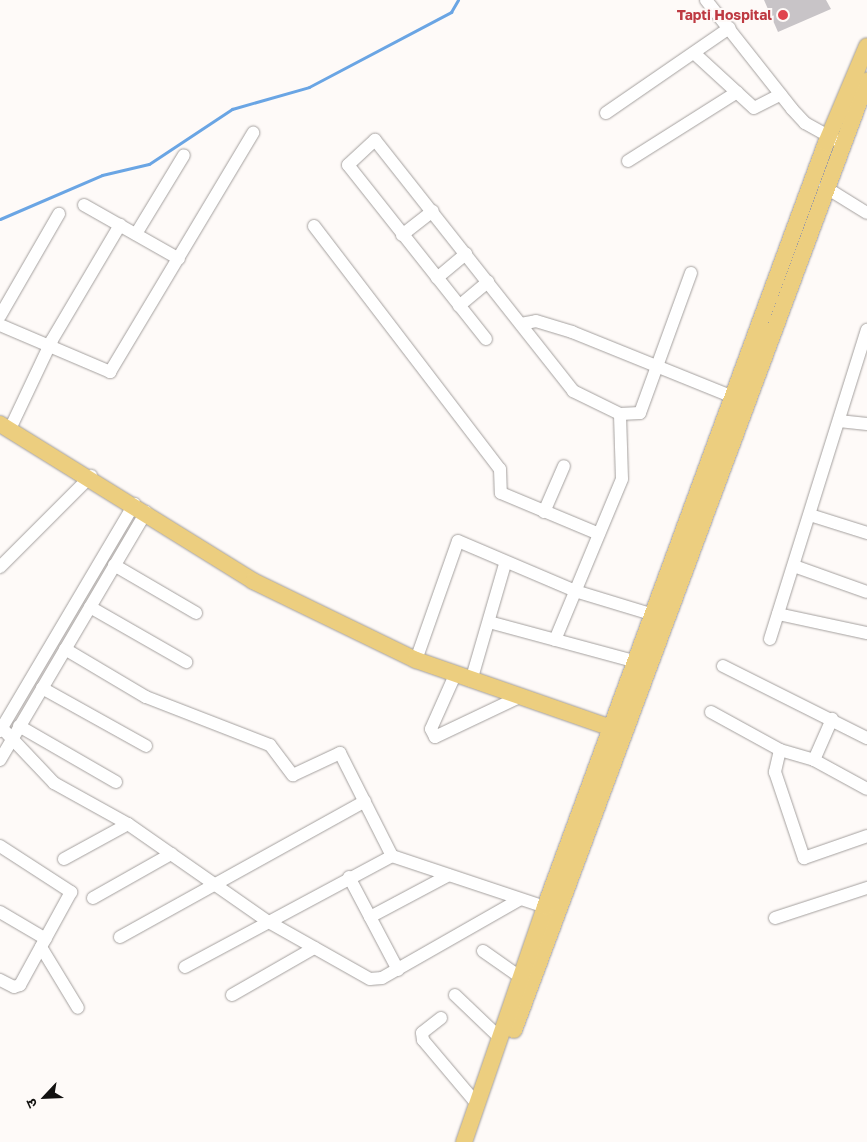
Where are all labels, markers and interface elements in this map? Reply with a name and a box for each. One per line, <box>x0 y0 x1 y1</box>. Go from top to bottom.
place label: Tapti Hospital <box>677 7 772 23</box>
marker: Tapti Hospital <box>776 8 790 22</box>
north arrow <box>20 1072 70 1122</box>
text: उ <box>22 1096 40 1111</box>

